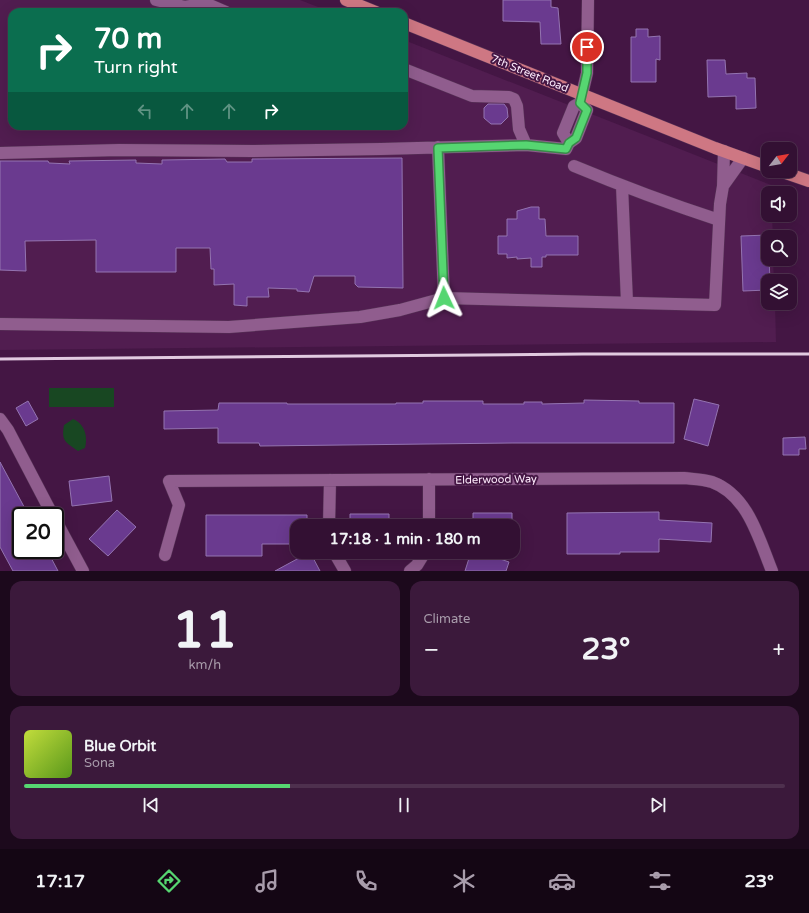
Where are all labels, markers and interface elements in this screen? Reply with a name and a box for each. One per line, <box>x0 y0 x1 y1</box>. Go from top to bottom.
text: 70 m <box>94 22 162 56</box>
icon: right <box>28 24 80 76</box>
pin <box>570 30 604 64</box>
icon: arrive <box>576 36 598 58</box>
street label: 7th Street Road <box>489 52 571 95</box>
text: Turn right <box>94 56 178 78</box>
icon: left <box>134 100 156 122</box>
icon: ahead <box>176 100 198 122</box>
icon: ahead <box>218 100 240 122</box>
icon: right <box>260 100 282 122</box>
north arrow <box>761 142 797 178</box>
map controls <box>761 142 797 310</box>
button: sound <box>761 186 797 222</box>
button: search <box>761 230 797 266</box>
button: layers <box>761 274 797 310</box>
position arrow <box>423 277 465 319</box>
street label: Elderwood Way <box>455 472 537 487</box>
speed limit sign: 20 <box>12 507 64 559</box>
text: 17:18 · 1 min · 180 m <box>330 530 480 548</box>
text: 11 <box>172 599 237 662</box>
text: Climate <box>424 611 470 627</box>
text: 23° <box>581 631 630 668</box>
text: − <box>424 637 439 663</box>
text: + <box>773 637 785 663</box>
text: km/h <box>188 657 221 673</box>
text: Blue Orbit <box>84 737 156 755</box>
text: Sona <box>84 755 115 771</box>
icon: previous <box>140 794 162 816</box>
icon: pause <box>393 794 415 816</box>
icon: next <box>647 794 669 816</box>
icon: directions <box>155 867 183 895</box>
icon: music <box>253 867 281 895</box>
icon: phone <box>352 867 380 895</box>
icon: climate <box>450 867 478 895</box>
icon: car <box>548 867 576 895</box>
icon: filters <box>646 867 674 895</box>
text: 17:17 <box>35 870 85 892</box>
text: 23° <box>744 870 774 892</box>

